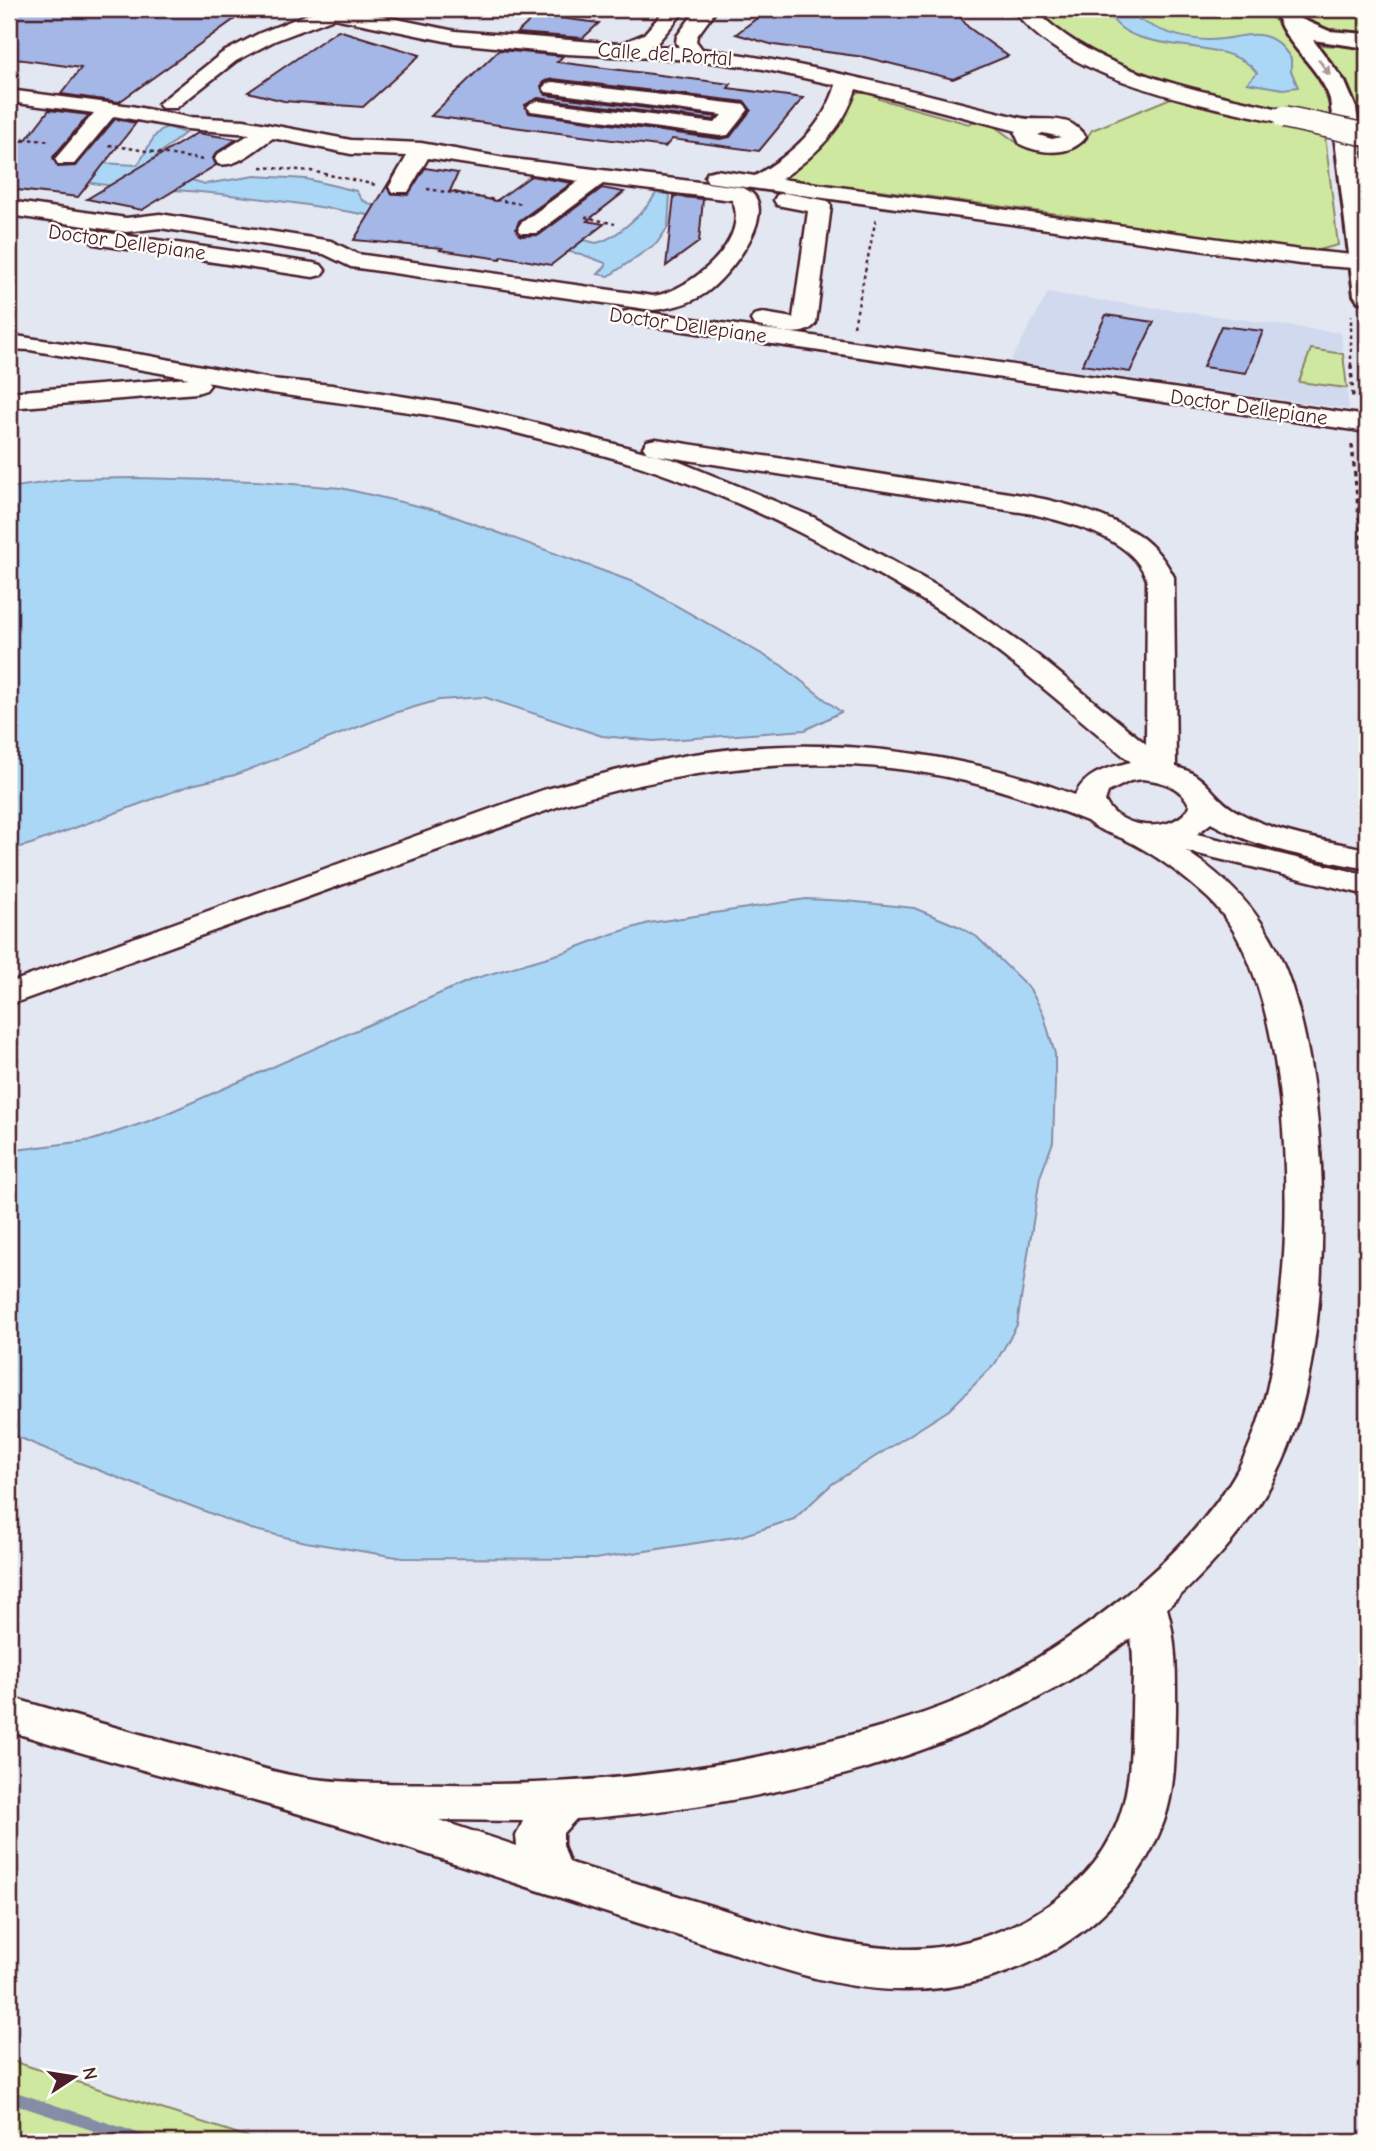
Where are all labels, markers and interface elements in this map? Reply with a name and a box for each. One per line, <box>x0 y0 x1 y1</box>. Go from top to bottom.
street label: Calle del Portal <box>597 37 733 71</box>
one-way arrow <box>1317 58 1331 76</box>
street label: Doctor Dellepiane <box>47 219 207 265</box>
street label: Doctor Dellepiane <box>608 302 768 348</box>
street label: Doctor Dellepiane <box>1169 384 1329 430</box>
north arrow <box>38 2042 108 2112</box>
text: N <box>78 2065 102 2082</box>

